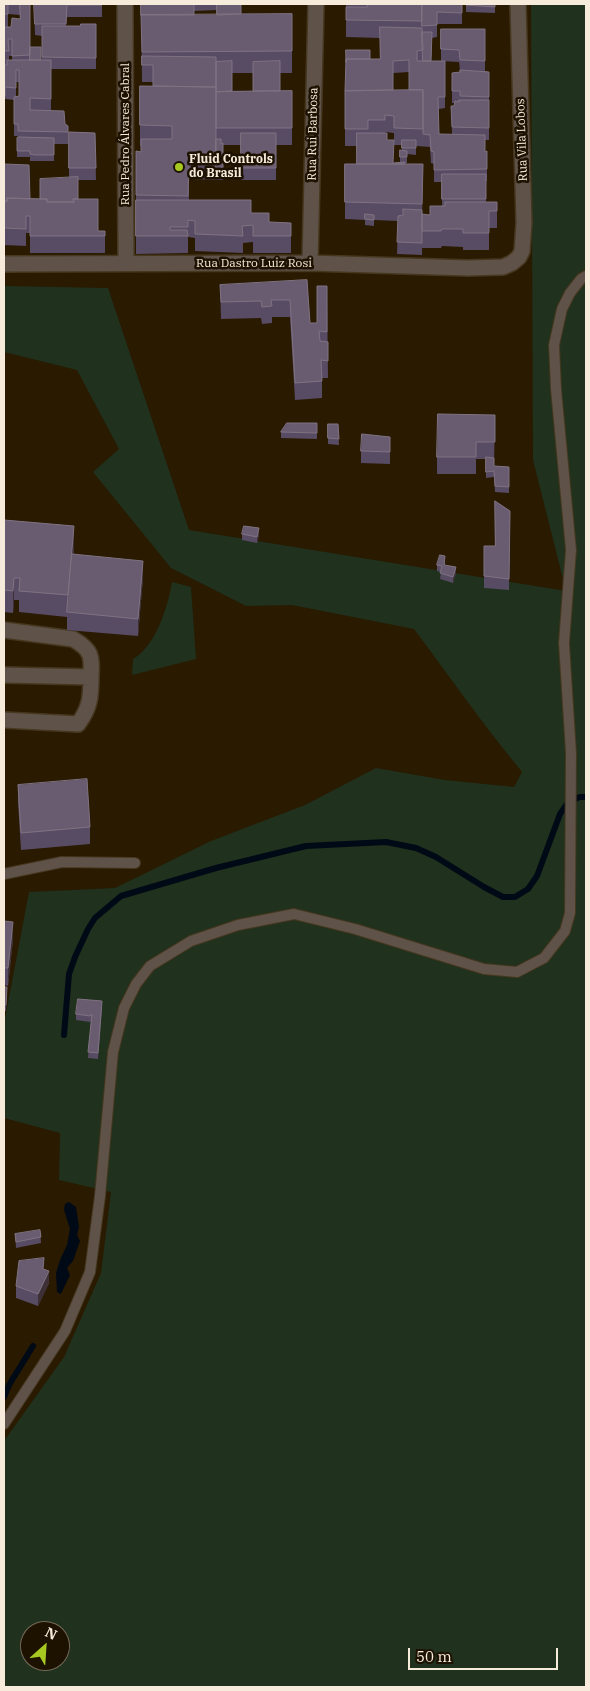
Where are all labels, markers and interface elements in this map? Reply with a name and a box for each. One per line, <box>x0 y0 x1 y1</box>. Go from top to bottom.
street label: Rua Pedro Álvares Cabral <box>119 63 133 205</box>
street label: Rua Rui Barbosa <box>305 87 321 181</box>
street label: Rua Vila Lobos <box>513 98 531 182</box>
place label: Fluid Controls do Brasil <box>189 153 273 181</box>
marker: Fluid Controls do Brasil <box>173 161 185 173</box>
street label: Rua Dastro Luiz Rosi <box>196 257 312 271</box>
north arrow <box>20 1621 70 1671</box>
text: N <box>42 1623 60 1644</box>
scale bar <box>410 1638 560 1670</box>
text: 50 m <box>416 1647 452 1666</box>

